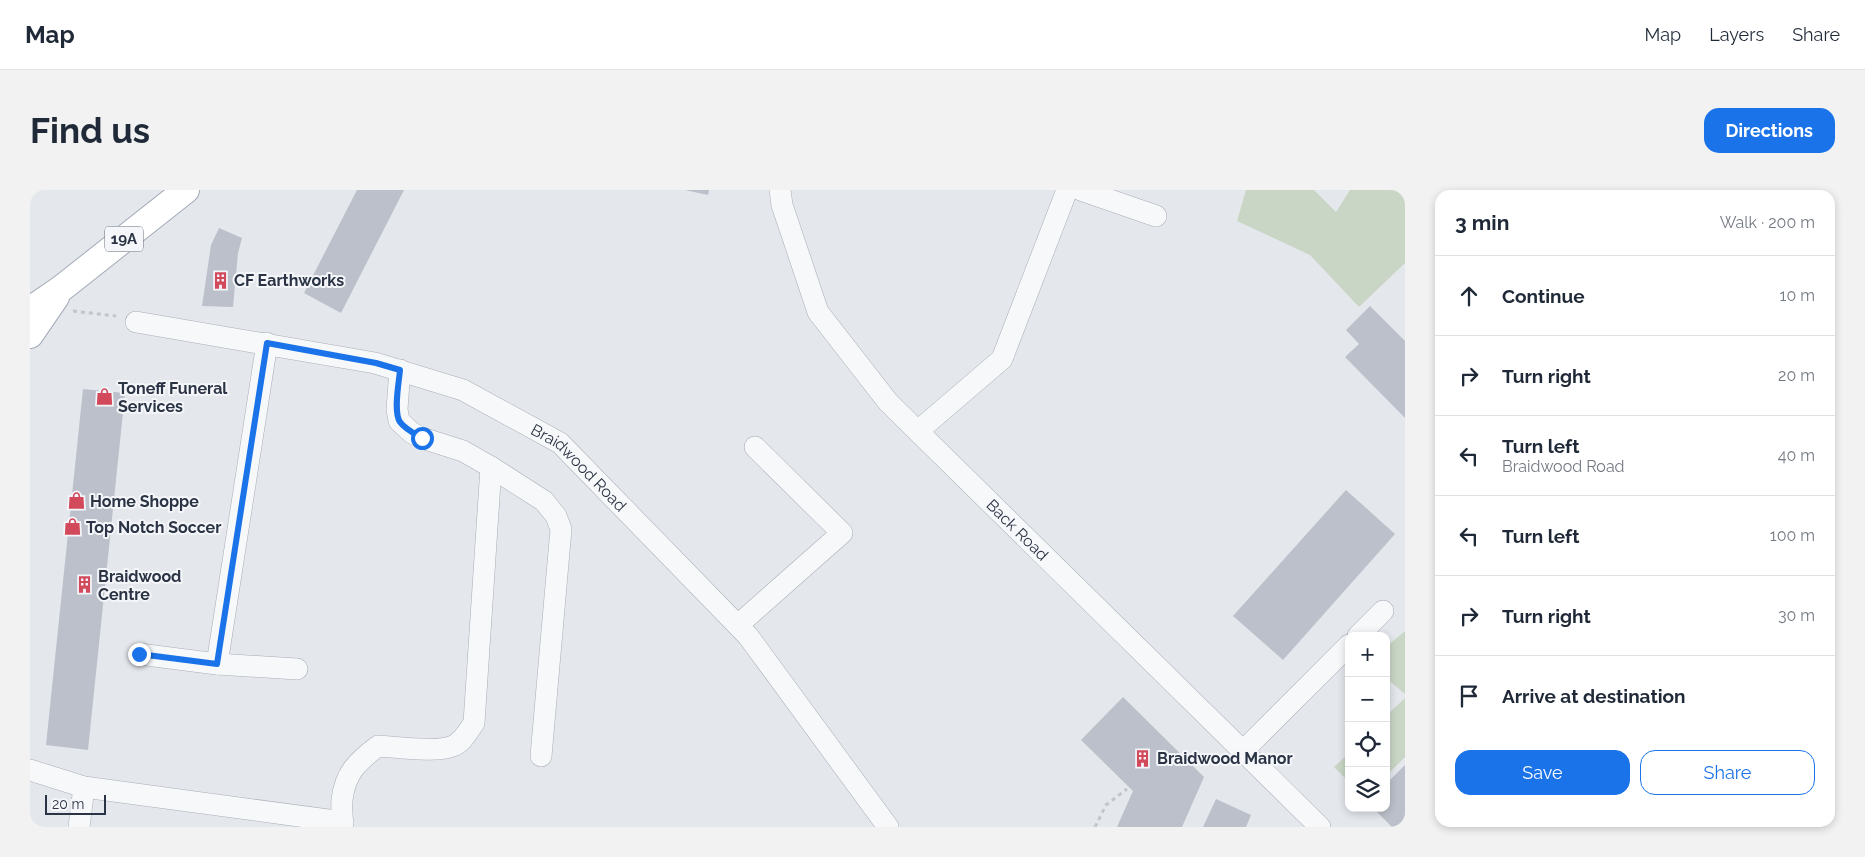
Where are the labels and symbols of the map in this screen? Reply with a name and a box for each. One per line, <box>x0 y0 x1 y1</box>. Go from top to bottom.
road number: 19A <box>105 226 143 252</box>
building icon: CF Earthworks <box>210 270 230 290</box>
place label: CF Earthworks <box>234 271 344 290</box>
place label: Toneff Funeral Services <box>118 379 228 416</box>
shop icon: Toneff Funeral Services <box>94 387 114 407</box>
street label: Braidwood Road <box>528 420 630 515</box>
route start <box>411 427 434 450</box>
shop icon: Home Shoppe <box>66 491 86 511</box>
place label: Home Shoppe <box>90 492 199 511</box>
street label: Back Road <box>982 495 1052 565</box>
shop icon: Top Notch Soccer <box>62 517 82 537</box>
place label: Top Notch Soccer <box>86 518 221 537</box>
place label: Braidwood Centre <box>98 567 181 604</box>
building icon: Braidwood Centre <box>74 575 94 595</box>
route end <box>128 643 151 666</box>
building icon: Braidwood Manor <box>1133 748 1153 768</box>
place label: Braidwood Manor <box>1157 749 1293 768</box>
scale bar <box>45 792 106 815</box>

